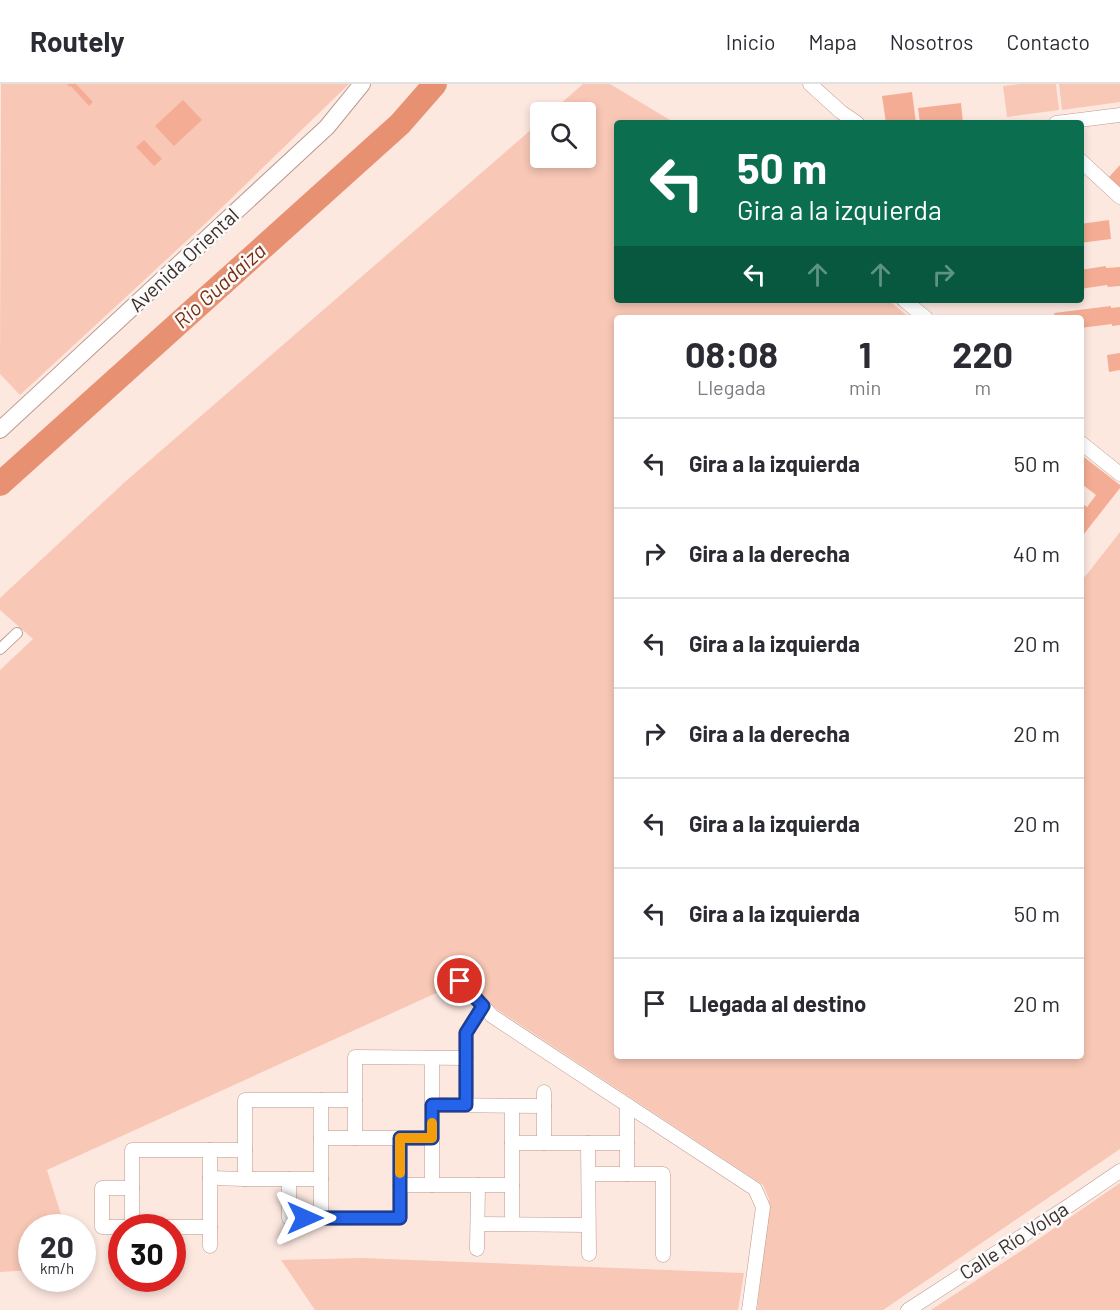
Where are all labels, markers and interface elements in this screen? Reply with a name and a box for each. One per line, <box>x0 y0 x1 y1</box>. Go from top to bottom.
text: Routely <box>30 24 125 58</box>
text: Inicio <box>726 29 776 54</box>
text: Mapa <box>809 29 857 54</box>
text: Nosotros <box>890 29 973 54</box>
text: Contacto <box>1006 29 1090 54</box>
map controls <box>530 102 596 168</box>
button: search <box>530 102 596 168</box>
text: 50 m <box>737 142 827 192</box>
icon: left <box>638 144 716 222</box>
text: Gira a la izquierda <box>737 193 942 225</box>
street label: Avenida Oriental <box>124 202 243 316</box>
water label: Rio Guadaiza <box>168 237 270 333</box>
icon: left <box>738 258 771 291</box>
icon: ahead <box>801 258 834 291</box>
icon: ahead <box>864 258 897 291</box>
icon: right <box>927 258 960 291</box>
text: 08:08 <box>685 332 778 375</box>
text: 1 <box>859 332 872 375</box>
text: 220 <box>952 332 1013 375</box>
text: Llegada <box>697 375 766 399</box>
text: min <box>849 375 881 399</box>
text: m <box>974 375 991 399</box>
icon: left <box>638 447 671 480</box>
text: Gira a la izquierda <box>689 450 860 476</box>
text: 50 m <box>1014 450 1060 476</box>
icon: right <box>638 537 671 570</box>
text: Gira a la derecha <box>689 540 850 566</box>
text: 40 m <box>1013 540 1060 566</box>
icon: left <box>638 627 671 660</box>
text: Gira a la izquierda <box>689 630 860 656</box>
text: 20 m <box>1013 630 1060 656</box>
icon: right <box>638 717 671 750</box>
text: Gira a la derecha <box>689 720 850 746</box>
text: 20 m <box>1013 720 1060 746</box>
icon: left <box>638 807 671 840</box>
text: Gira a la izquierda <box>689 810 860 836</box>
text: 20 m <box>1013 810 1060 836</box>
icon: left <box>638 897 671 930</box>
text: Gira a la izquierda <box>689 900 860 926</box>
text: 50 m <box>1014 900 1060 926</box>
pin <box>434 955 485 1006</box>
icon: arrive <box>443 964 476 997</box>
icon: arrive <box>638 987 671 1020</box>
text: Llegada al destino <box>689 990 866 1016</box>
text: 20 m <box>1013 990 1060 1016</box>
position arrow <box>273 1186 337 1250</box>
street label: Calle Río Volga <box>955 1196 1072 1284</box>
speed limit sign: 30 <box>108 1214 186 1292</box>
text: 20 <box>40 1228 74 1264</box>
text: km/h <box>40 1259 74 1277</box>

